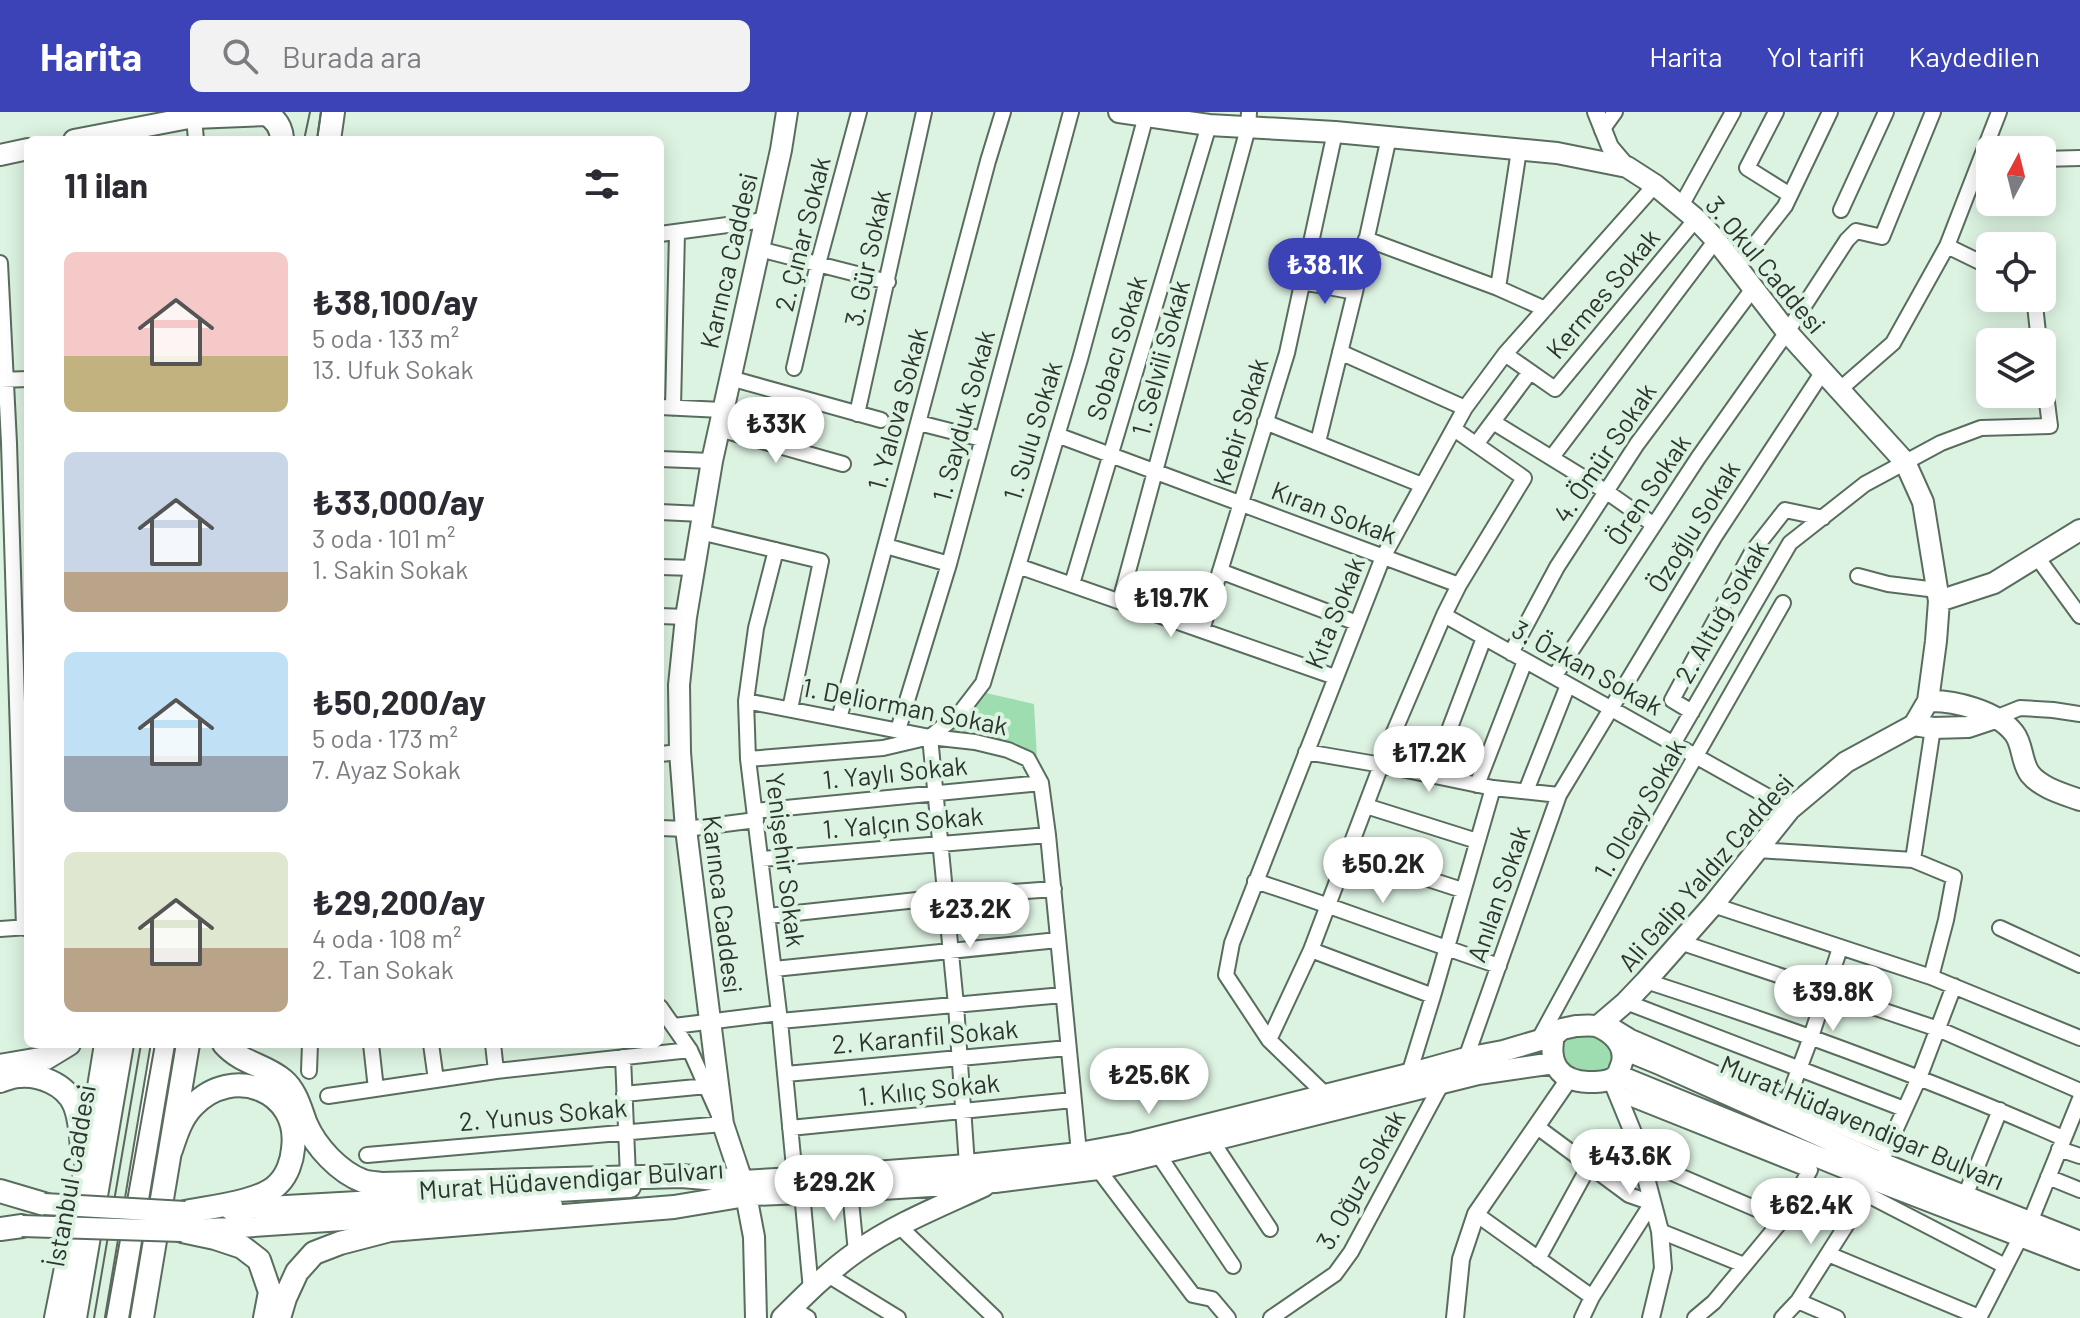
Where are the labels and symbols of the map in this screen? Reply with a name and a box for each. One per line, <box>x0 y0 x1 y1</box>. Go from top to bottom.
north arrow <box>1976 136 2056 216</box>
street label: 2. Çınar Sokak <box>767 153 836 314</box>
street label: Karınca Caddesi <box>692 170 763 351</box>
street label: 3. Gür Sokak <box>837 187 896 329</box>
street label: 3. Okul Caddesi <box>1700 189 1832 339</box>
street label: Kermes Sokak <box>1539 222 1665 364</box>
pin: ₺38.1K <box>1260 238 1390 306</box>
street label: Sobacı Sokak <box>1079 272 1152 424</box>
street label: 1. Selvili Sokak <box>1124 277 1195 439</box>
street label: 1. Yalova Sokak <box>860 324 933 493</box>
street label: 1. Sayduk Sokak <box>925 327 1000 505</box>
street label: Kebir Sokak <box>1205 354 1274 489</box>
street label: 1. Sulu Sokak <box>996 357 1067 504</box>
street label: 4. Ömür Sokak <box>1546 377 1662 528</box>
pin: ₺33K <box>729 397 823 465</box>
street label: Ören Sokak <box>1599 428 1696 550</box>
street label: Özoğlu Sokak <box>1640 455 1745 598</box>
street label: Kıran Sokak <box>1267 474 1402 550</box>
street label: 2. Altuğ Sokak <box>1668 535 1774 688</box>
street label: Kıta Sokak <box>1297 552 1370 673</box>
pin: ₺19.7K <box>1106 571 1236 639</box>
street label: 3. Özkan Sokak <box>1507 613 1668 721</box>
street label: 1. Deliorman Sokak <box>800 670 1011 741</box>
pin: ₺17.2K <box>1364 726 1494 794</box>
street label: 1. Olcay Sokak <box>1586 733 1691 884</box>
street label: 1. Yaylı Sokak <box>821 748 969 795</box>
street label: Ali Galip Yaldız Caddesi <box>1611 767 1799 977</box>
street label: Yenişehir Sokak <box>760 771 813 949</box>
street label: 1. Yalçın Sokak <box>821 799 984 844</box>
street label: Karınca Caddesi <box>697 813 750 994</box>
street label: Anılan Sokak <box>1460 821 1535 966</box>
pin: ₺50.2K <box>1318 837 1448 905</box>
pin: ₺23.2K <box>905 882 1035 950</box>
pin: ₺39.8K <box>1768 965 1898 1033</box>
street label: 2. Karanfil Sokak <box>831 1012 1019 1059</box>
pin: ₺25.6K <box>1084 1048 1214 1116</box>
street label: Murat Hüdavendigar Bulvarı <box>1716 1048 2009 1196</box>
street label: 1. Kılıç Sokak <box>857 1066 1001 1111</box>
street label: İstanbul Caddesi <box>38 1082 101 1269</box>
street label: 2. Yunus Sokak <box>458 1091 628 1136</box>
street label: 3. Oğuz Sokak <box>1309 1104 1411 1254</box>
pin: ₺43.6K <box>1565 1129 1695 1197</box>
street label: Murat Hüdavendigar Bulvarı <box>417 1152 724 1205</box>
pin: ₺29.2K <box>769 1155 899 1223</box>
pin: ₺62.4K <box>1746 1178 1876 1246</box>

